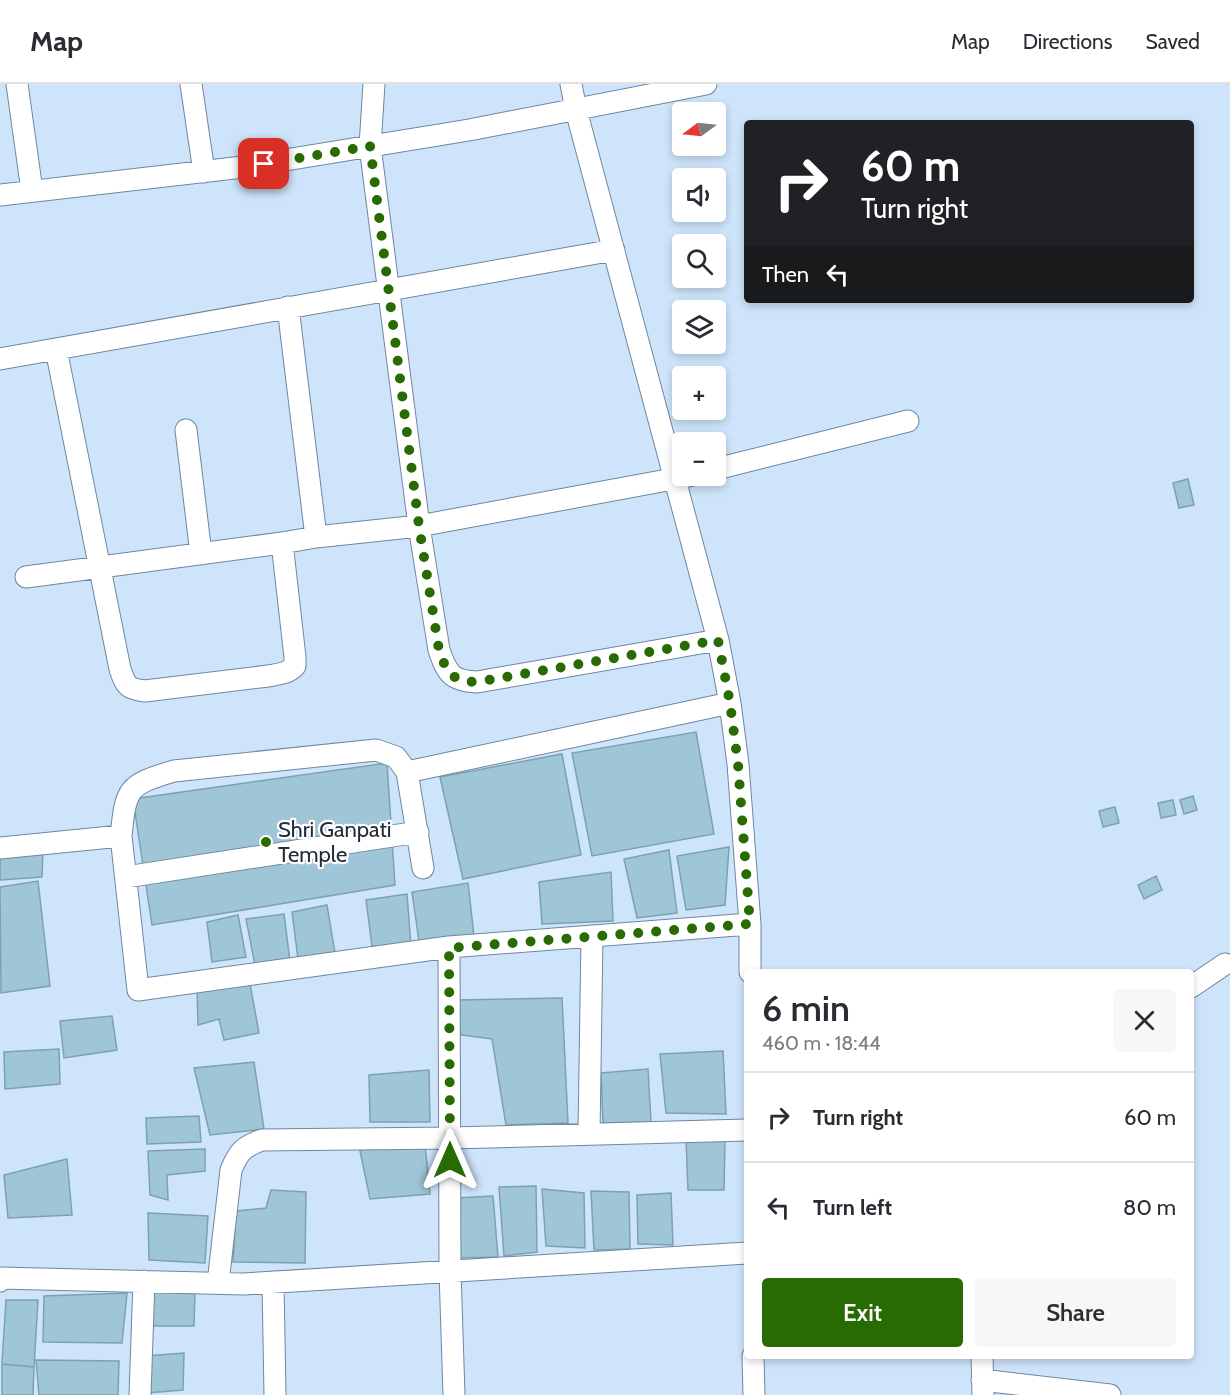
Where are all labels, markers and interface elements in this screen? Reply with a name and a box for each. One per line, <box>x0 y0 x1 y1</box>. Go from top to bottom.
text: Map <box>30 24 83 58</box>
text: Map <box>951 29 990 54</box>
text: Directions <box>1023 29 1112 54</box>
text: Saved <box>1145 29 1200 54</box>
north arrow <box>672 102 726 156</box>
map controls <box>672 102 726 486</box>
pin <box>238 138 289 189</box>
text: 60 m <box>861 140 960 192</box>
icon: right <box>762 144 840 222</box>
icon: arrive <box>247 147 280 180</box>
button: sound <box>672 168 726 222</box>
text: Turn right <box>861 192 968 225</box>
button: search <box>672 234 726 288</box>
icon: left <box>821 258 854 291</box>
text: Then <box>762 261 809 288</box>
button: layers <box>672 300 726 354</box>
button: + <box>672 366 726 420</box>
button: − <box>672 432 726 486</box>
place label: Shri Ganpati Temple <box>278 816 392 868</box>
marker: Shri Ganpati Temple <box>259 835 273 849</box>
text: 6 min <box>762 986 850 1030</box>
button: close <box>1113 989 1176 1052</box>
text: 460 m · 18:44 <box>762 1031 881 1055</box>
icon: right <box>762 1101 795 1134</box>
text: Turn right <box>813 1104 903 1131</box>
text: 60 m <box>1124 1104 1176 1131</box>
position arrow <box>418 1128 482 1192</box>
icon: left <box>762 1191 795 1224</box>
text: Turn left <box>813 1194 892 1221</box>
text: 80 m <box>1123 1194 1176 1221</box>
button: Exit <box>762 1278 963 1347</box>
button: Share <box>975 1278 1176 1347</box>

